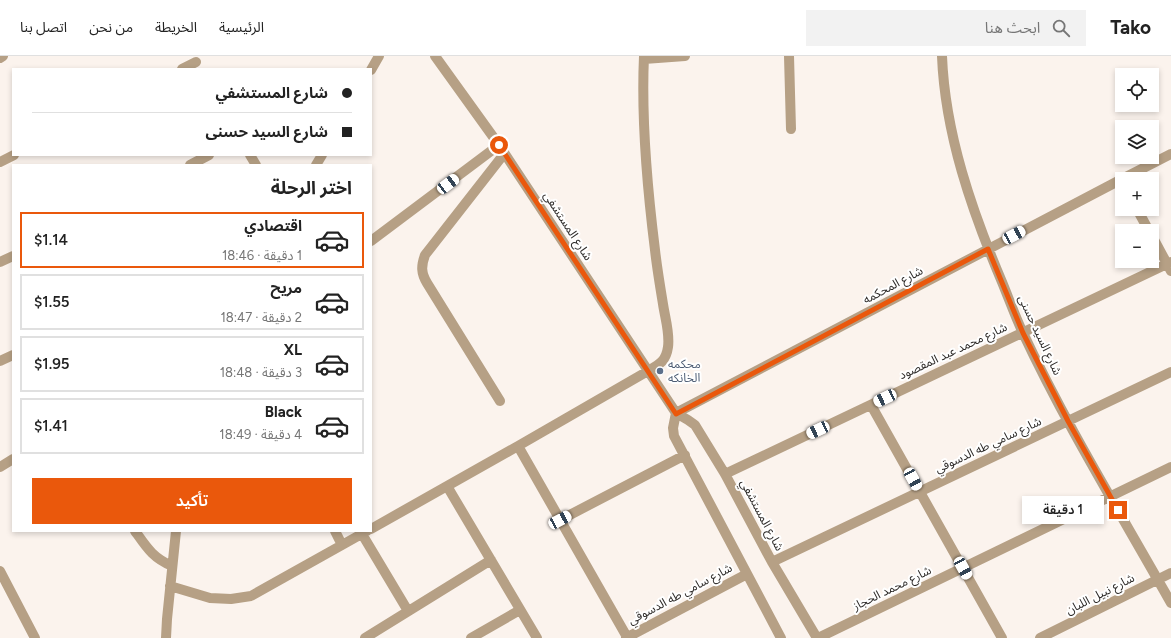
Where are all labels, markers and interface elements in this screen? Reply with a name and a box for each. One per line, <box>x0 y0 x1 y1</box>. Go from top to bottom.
search box <box>806 10 1086 46</box>
text: Tako <box>1110 16 1151 39</box>
icon: search <box>1050 17 1072 39</box>
text: اتصل بنا <box>20 19 67 36</box>
text: من نحن <box>89 19 133 36</box>
text: الخريطة <box>155 19 197 36</box>
text: الرئيسية <box>219 19 264 36</box>
text: ابحث هنا <box>985 19 1040 37</box>
map controls <box>1115 68 1159 268</box>
button: locate <box>1115 68 1159 112</box>
text: شارع المستشفي <box>215 84 328 102</box>
button: layers <box>1115 120 1159 164</box>
text: شارع السيد حسنى <box>205 123 328 141</box>
route start <box>490 136 508 154</box>
car <box>435 172 461 196</box>
button: + <box>1115 172 1159 216</box>
text: اختر الرحلة <box>271 177 352 199</box>
street label: شارع المستشفي <box>538 189 595 264</box>
text: اقتصادي <box>244 217 302 235</box>
icon: car <box>314 222 350 258</box>
car <box>1001 224 1027 246</box>
button: − <box>1115 224 1159 268</box>
text: $1.14 <box>34 231 68 249</box>
text: 1 دقيقة · 18:46 <box>222 248 302 263</box>
street label: شارع المحكمه <box>861 263 926 308</box>
text: مريح <box>270 279 302 297</box>
icon: car <box>314 284 350 320</box>
text: $1.55 <box>34 293 69 311</box>
street label: شارع السيد حسنى <box>1014 293 1065 378</box>
text: 2 دقيقة · 18:47 <box>220 310 302 325</box>
street label: شارع محمد عبد المقصود <box>897 320 1010 384</box>
text: XL <box>284 341 302 359</box>
icon: car <box>314 346 350 382</box>
text: $1.95 <box>34 355 69 373</box>
place label: محكمه الخانكه <box>668 357 701 385</box>
text: 3 دقيقة · 18:48 <box>220 365 302 380</box>
marker: محكمه الخانكه <box>655 366 665 376</box>
car <box>872 387 898 409</box>
text: Black <box>265 403 302 421</box>
icon: car <box>314 408 350 444</box>
street label: شارع سامي طه الدسوقي <box>933 414 1045 478</box>
text: $1.41 <box>34 417 68 435</box>
car <box>805 419 831 441</box>
text: 4 دقيقة · 18:49 <box>219 427 302 442</box>
car <box>902 466 924 492</box>
street label: شارع المستشفي <box>735 477 787 554</box>
button: تأكيد <box>32 478 352 524</box>
callout: 1 دقيقة <box>1022 496 1104 524</box>
route end <box>1109 501 1127 519</box>
text: 1 دقيقة <box>1043 502 1083 517</box>
car <box>547 509 573 531</box>
car <box>952 555 974 581</box>
street label: شارع سامي طه الدسوقي <box>626 561 736 630</box>
street label: شارع محمد الحجاز <box>849 563 934 615</box>
street label: شارع نبيل اللبان <box>1063 571 1138 619</box>

